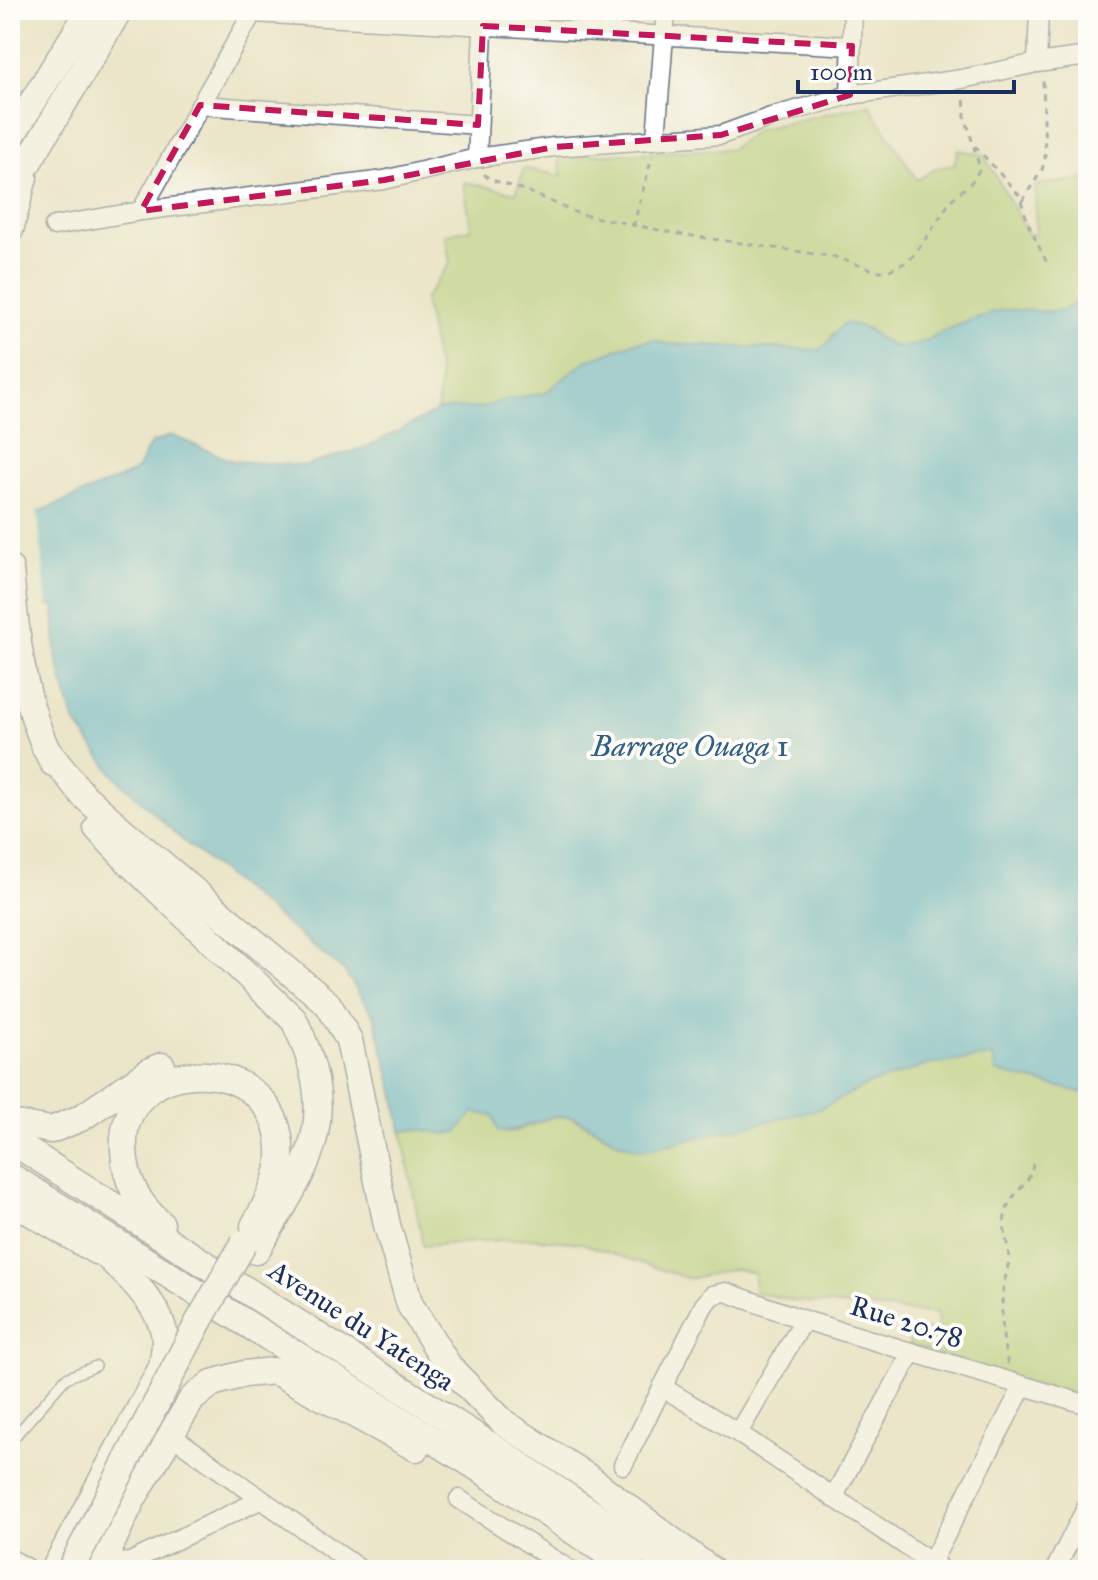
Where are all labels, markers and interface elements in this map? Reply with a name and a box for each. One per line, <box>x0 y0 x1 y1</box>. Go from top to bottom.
scale bar <box>798 44 1014 94</box>
text: 100 m <box>810 57 873 87</box>
water label: Barrage Ouaga 1 <box>590 728 788 764</box>
street label: Avenue du Yatenga <box>261 1252 461 1399</box>
street label: Rue 20.78 <box>846 1288 968 1355</box>

